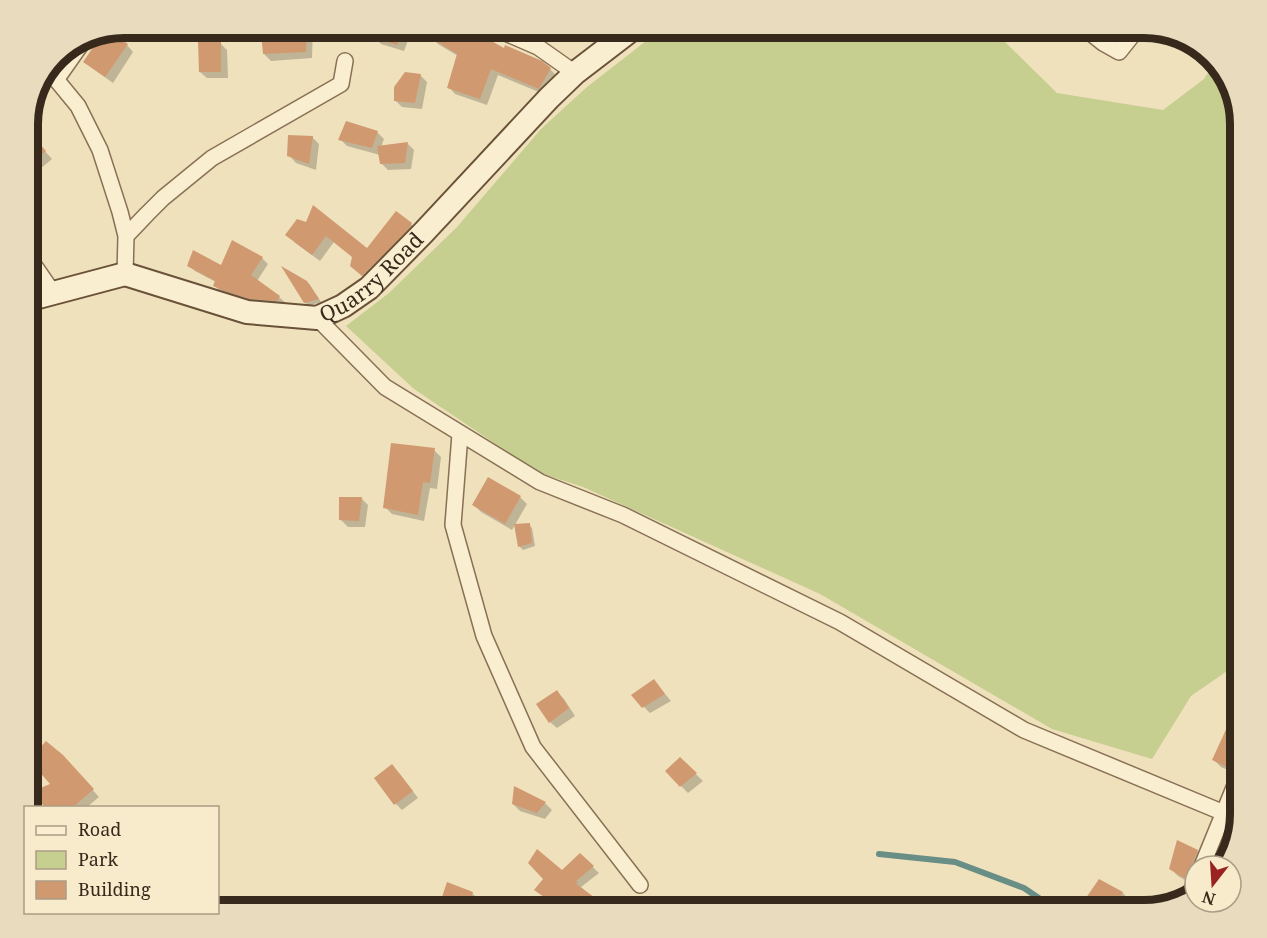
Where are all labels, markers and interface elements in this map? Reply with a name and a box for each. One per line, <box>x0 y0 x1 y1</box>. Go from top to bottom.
street label: Quarry Road <box>315 226 429 328</box>
legend <box>24 806 219 914</box>
text: Road <box>78 817 121 841</box>
text: Park <box>78 847 118 871</box>
north arrow <box>1183 854 1243 914</box>
text: Building <box>78 877 151 901</box>
text: N <box>1199 886 1218 911</box>

